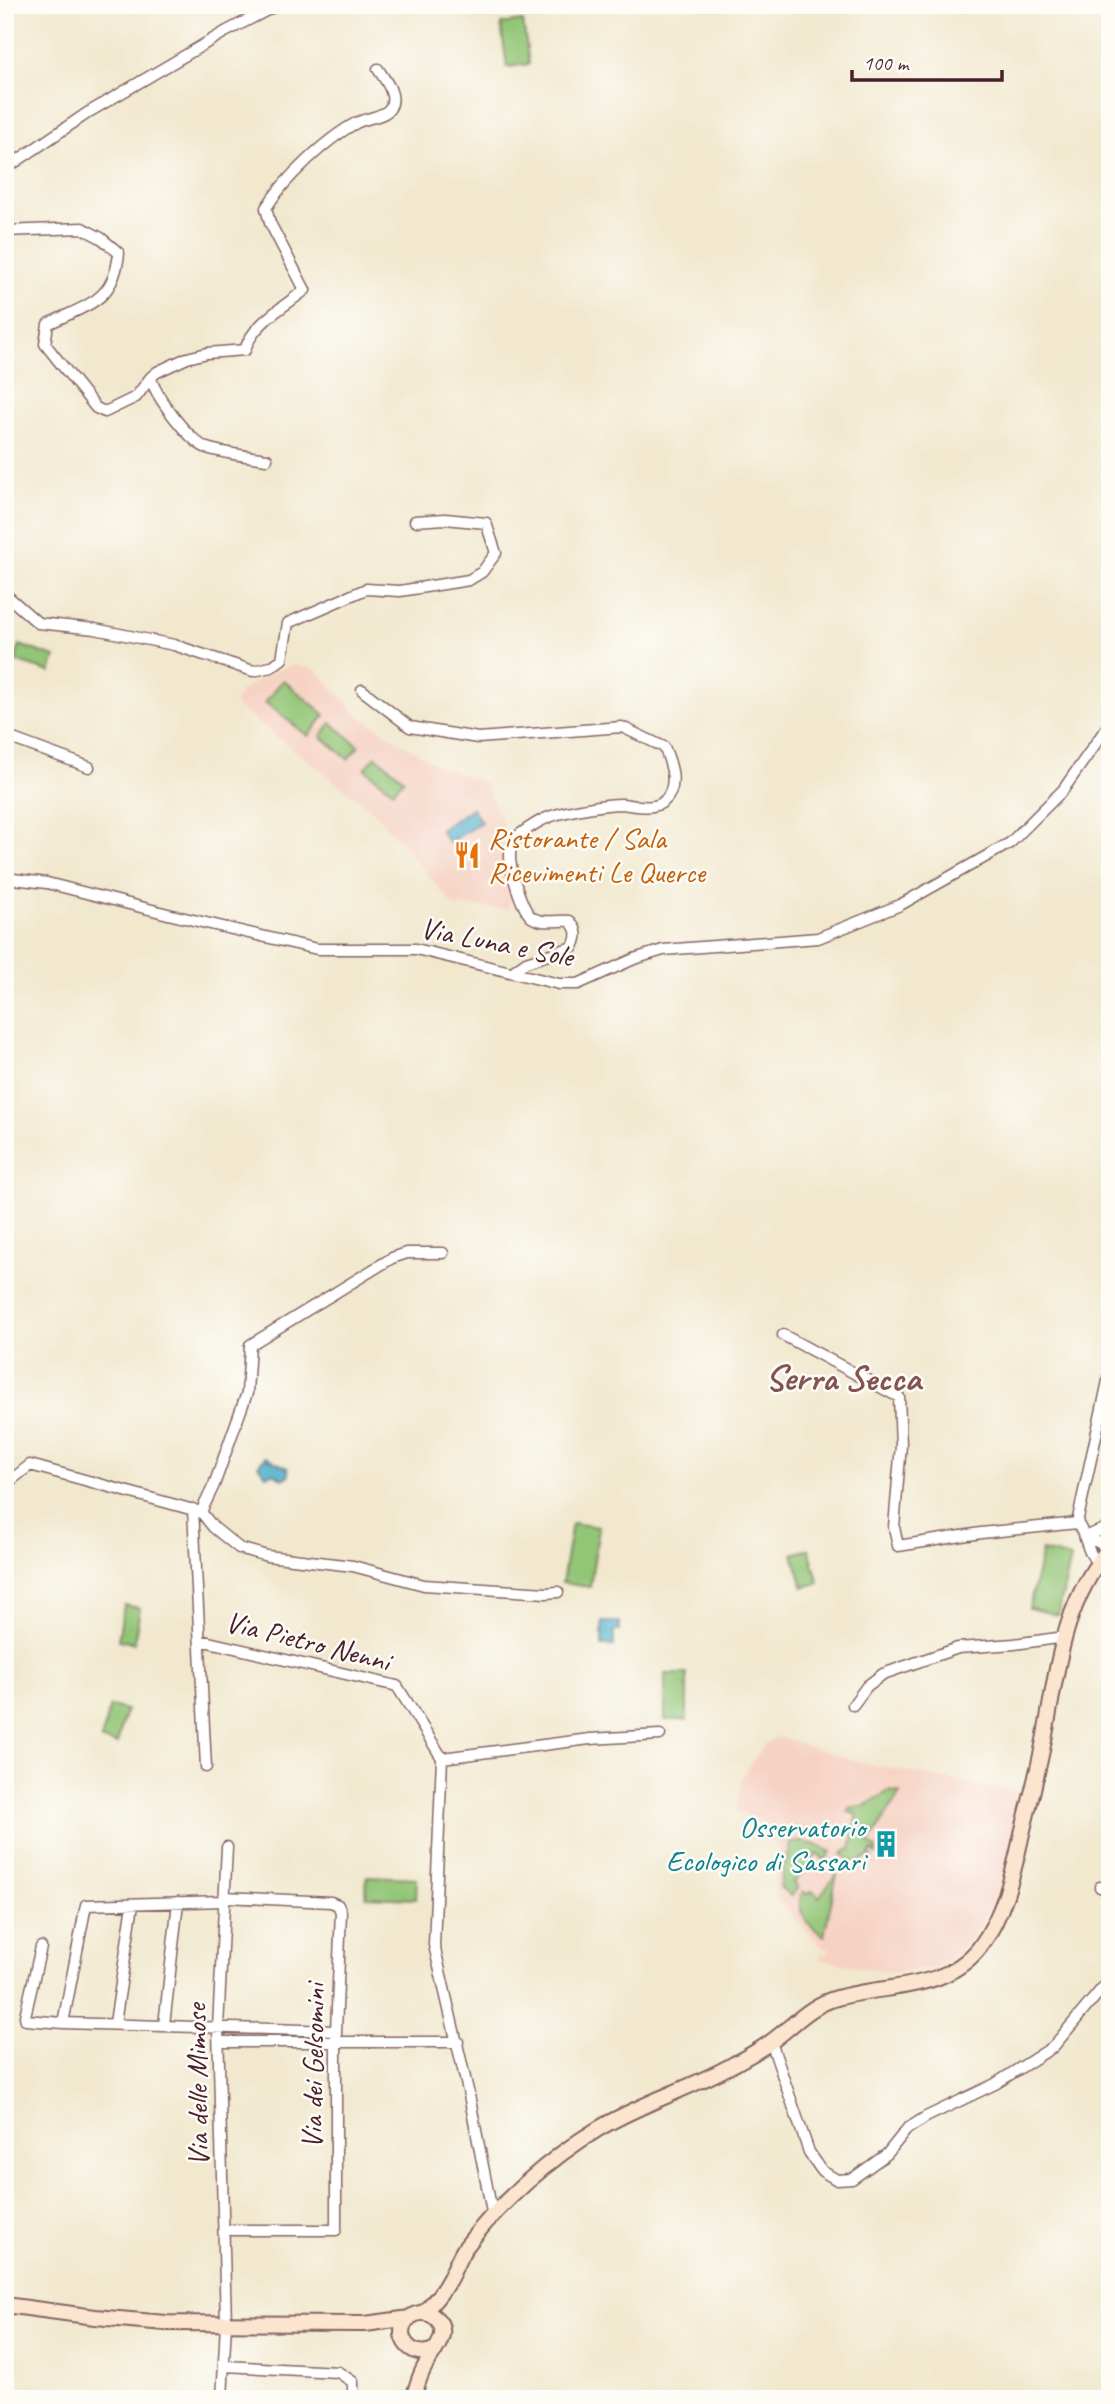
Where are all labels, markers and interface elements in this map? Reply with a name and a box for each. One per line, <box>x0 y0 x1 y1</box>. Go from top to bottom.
scale bar <box>852 38 1003 82</box>
text: 100 m <box>863 50 910 76</box>
place label: Ristorante / Sala Ricevimenti Le Querce <box>488 819 707 891</box>
restaurant icon: Ristorante / Sala Ricevimenti Le Querce <box>452 840 482 870</box>
street label: Via Luna e Sole <box>418 909 579 976</box>
district label: Serra Secca <box>765 1354 924 1401</box>
street label: Via Pietro Nenni <box>222 1602 397 1681</box>
place label: Osservatorio Ecologico di Sassari <box>666 1808 868 1880</box>
building icon: Osservatorio Ecologico di Sassari <box>871 1829 901 1859</box>
street label: Via dei Gelsomini <box>293 1979 334 2149</box>
street label: Via delle Mimose <box>177 2001 217 2167</box>

